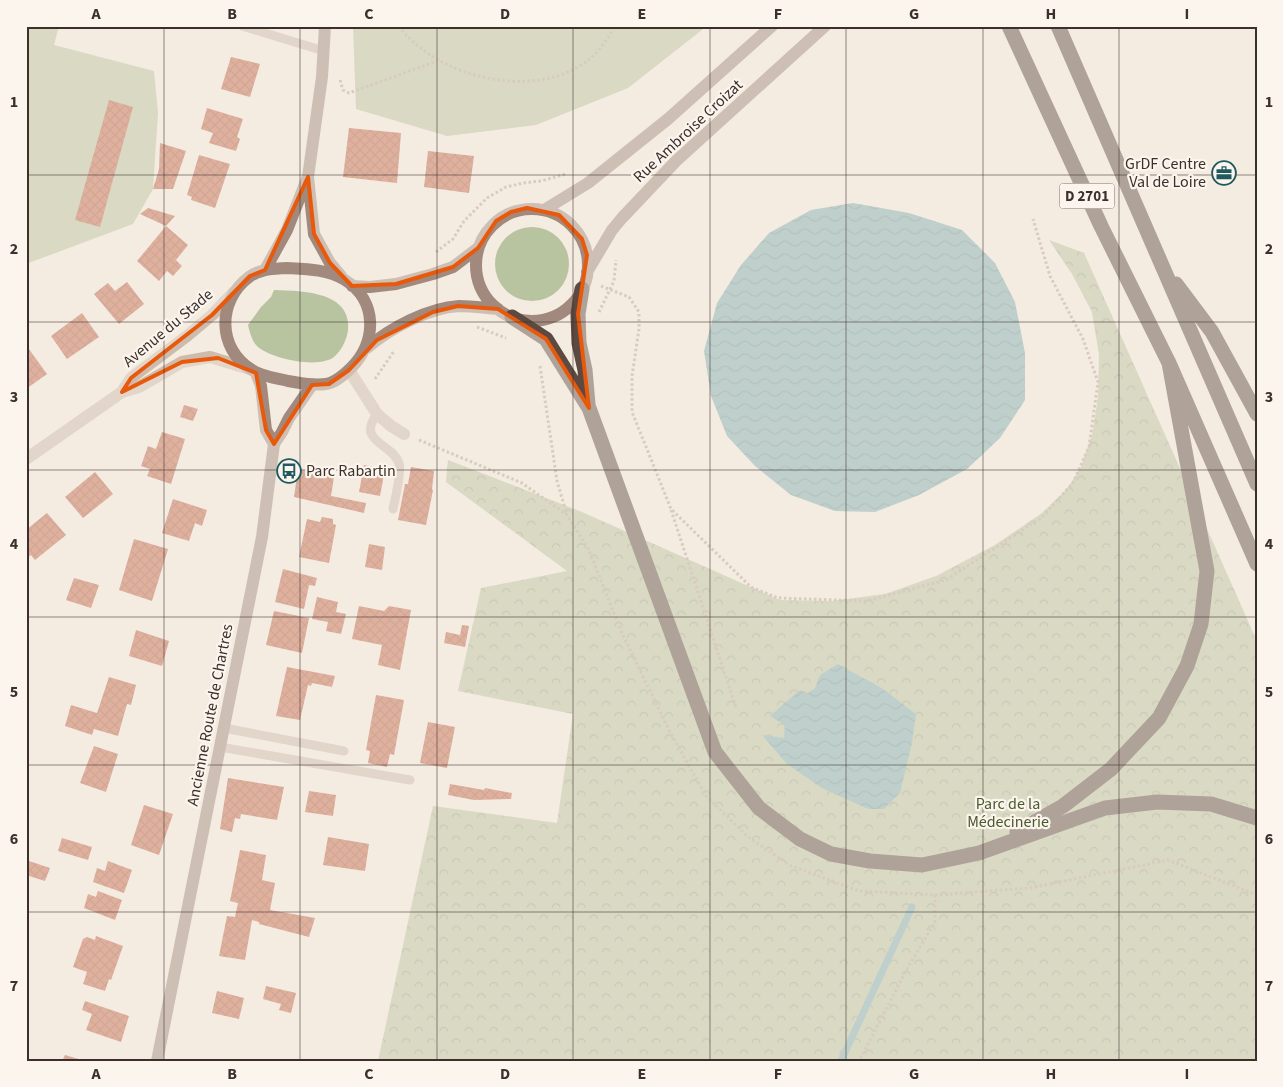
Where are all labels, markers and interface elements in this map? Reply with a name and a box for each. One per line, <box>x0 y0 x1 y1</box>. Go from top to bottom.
text: A <box>90 3 101 25</box>
text: B <box>227 3 237 25</box>
text: C <box>364 3 374 25</box>
text: D <box>500 3 510 25</box>
text: E <box>638 3 646 25</box>
text: F <box>774 3 782 25</box>
text: G <box>909 3 919 25</box>
text: H <box>1046 3 1056 25</box>
text: I <box>1185 3 1189 25</box>
street label: Rue Ambroise Croizat <box>628 74 748 188</box>
text: 1 <box>10 91 18 113</box>
text: 1 <box>1265 91 1273 113</box>
place label: GrDF Centre Val de Loire <box>1125 153 1206 193</box>
office icon: GrDF Centre Val de Loire <box>1211 160 1237 186</box>
road number: D 2701 <box>1060 184 1114 208</box>
text: 2 <box>10 238 18 260</box>
text: 2 <box>1265 238 1273 260</box>
street label: Avenue du Stade <box>118 284 218 372</box>
text: 3 <box>10 386 18 408</box>
text: 3 <box>1265 386 1273 408</box>
bus stop icon: Parc Rabartin <box>276 458 302 484</box>
place label: Parc Rabartin <box>306 460 396 482</box>
text: 4 <box>10 533 19 555</box>
text: 4 <box>1265 533 1274 555</box>
street label: Ancienne Route de Chartres <box>182 622 238 808</box>
text: 5 <box>10 681 18 703</box>
text: 5 <box>1265 681 1273 703</box>
park label: Parc de la Médecinerie <box>967 793 1049 833</box>
text: 6 <box>10 828 18 850</box>
text: 6 <box>1265 828 1273 850</box>
text: 7 <box>10 975 18 997</box>
text: 7 <box>1265 975 1273 997</box>
text: A <box>90 1063 101 1085</box>
text: B <box>227 1063 237 1085</box>
text: C <box>364 1063 374 1085</box>
text: D <box>500 1063 510 1085</box>
text: E <box>638 1063 646 1085</box>
text: F <box>774 1063 782 1085</box>
text: G <box>909 1063 919 1085</box>
text: H <box>1046 1063 1056 1085</box>
text: I <box>1185 1063 1189 1085</box>

